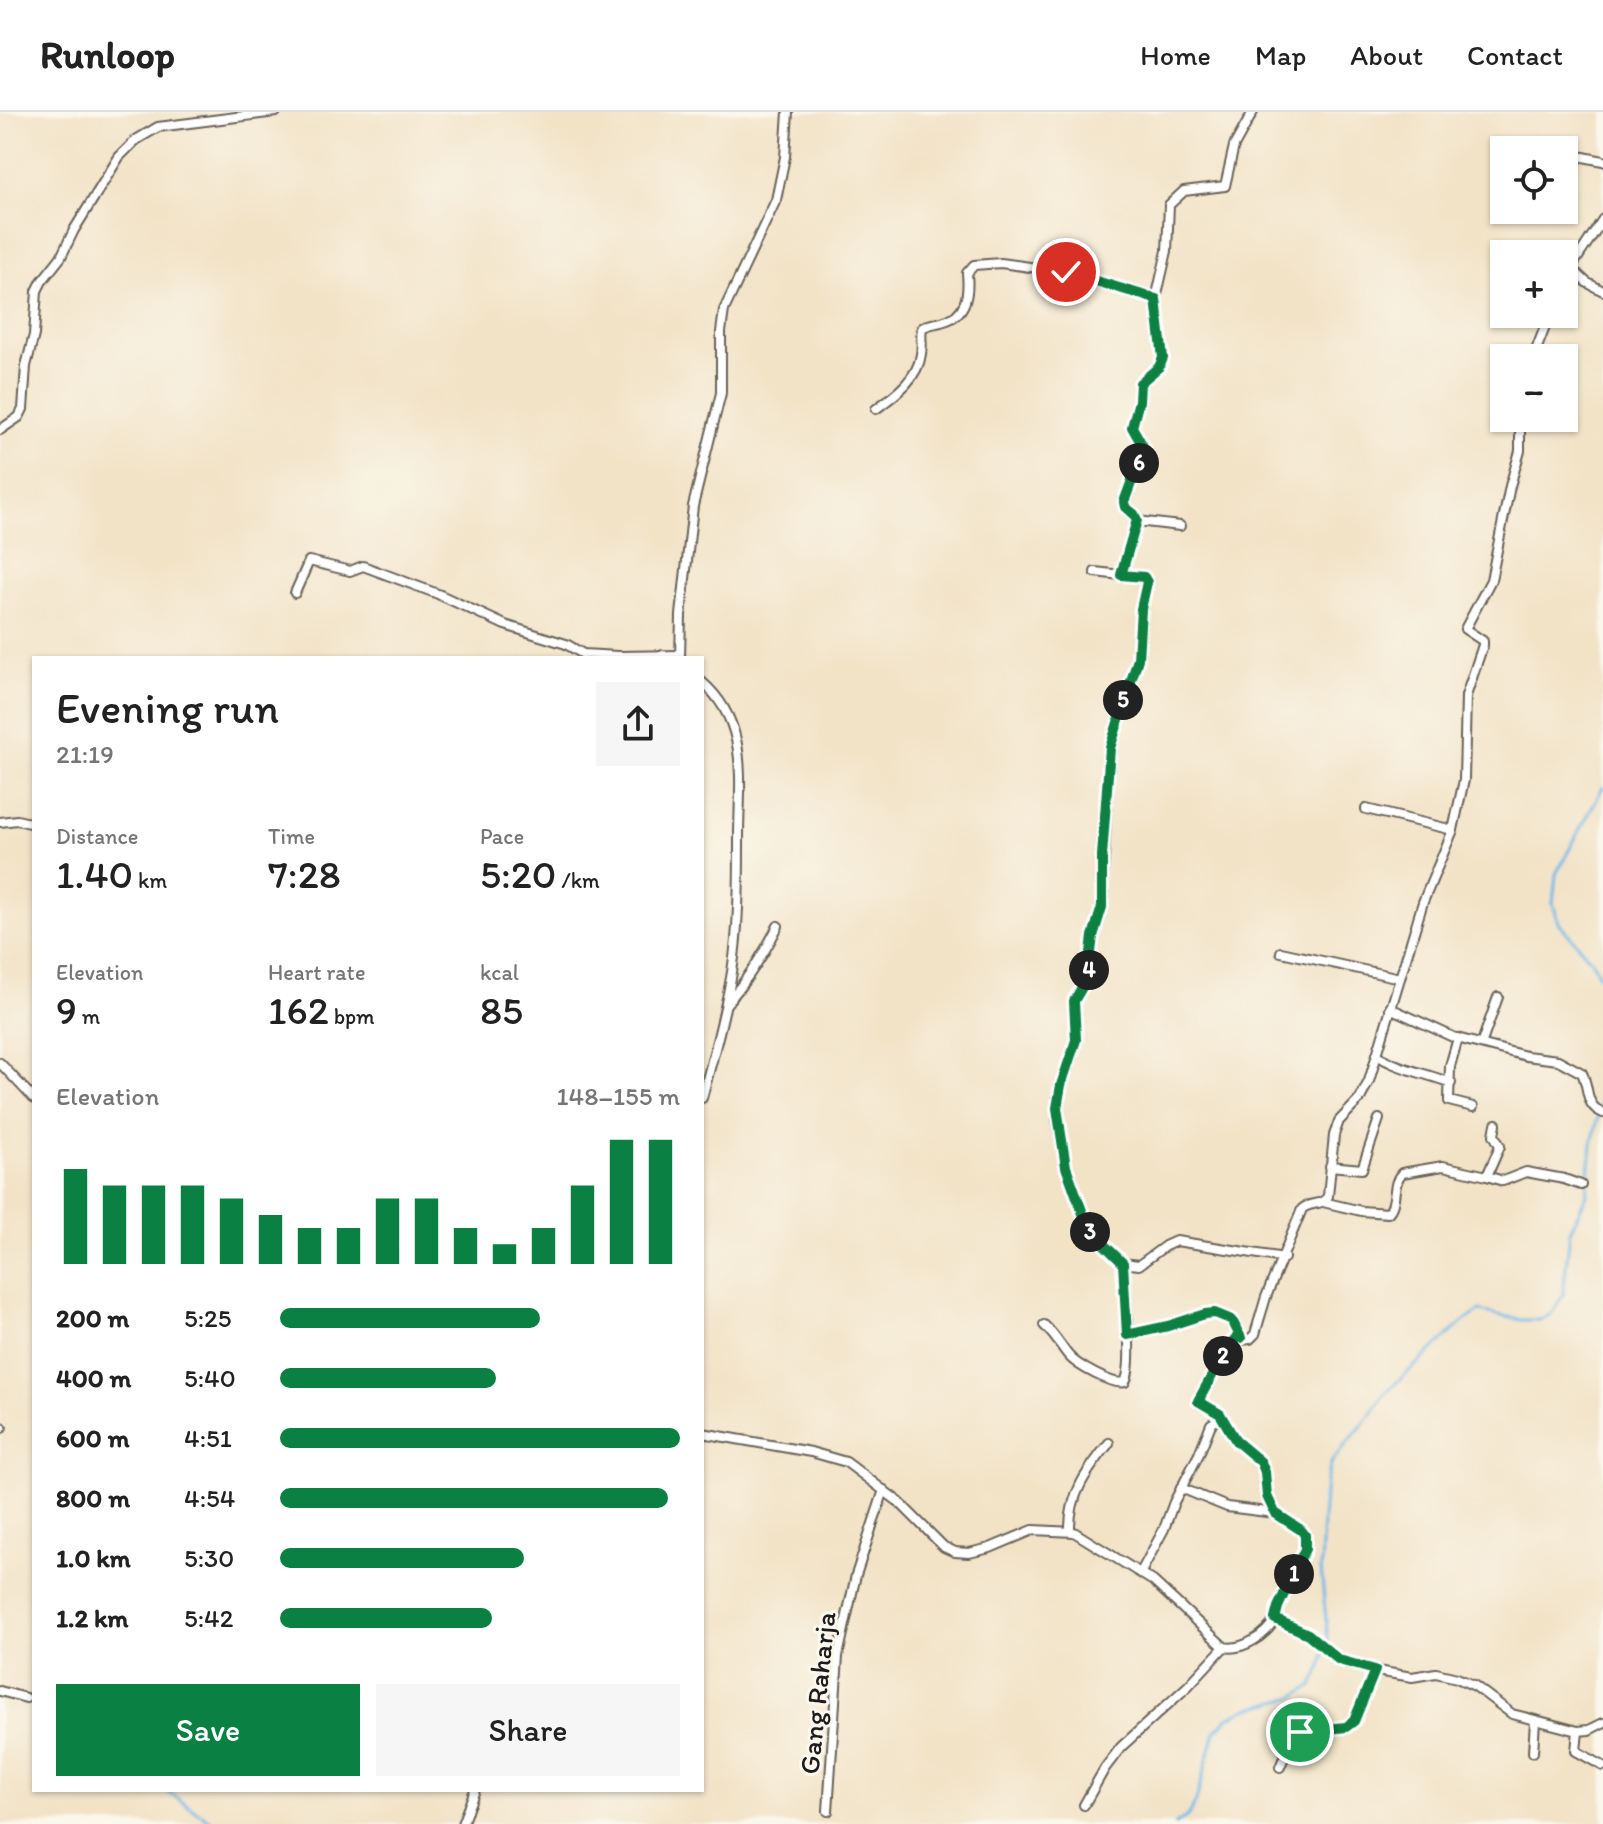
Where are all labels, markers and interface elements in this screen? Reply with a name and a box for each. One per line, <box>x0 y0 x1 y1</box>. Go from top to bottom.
text: Runloop <box>40 32 175 78</box>
text: Home <box>1140 38 1211 72</box>
text: Map <box>1255 38 1306 72</box>
text: About <box>1350 38 1423 72</box>
text: Contact <box>1467 38 1563 72</box>
map controls <box>1490 136 1578 432</box>
button: locate <box>1490 136 1578 224</box>
pin <box>1032 238 1100 306</box>
button: + <box>1490 240 1578 328</box>
icon: check <box>1044 250 1088 294</box>
button: − <box>1490 344 1578 432</box>
pin: 6 <box>1119 443 1159 483</box>
text: 6 <box>1133 449 1145 476</box>
pin: 5 <box>1103 680 1143 720</box>
text: Evening run <box>56 681 279 734</box>
button: share <box>596 682 680 766</box>
text: 5 <box>1117 686 1129 713</box>
text: 21:19 <box>56 738 114 770</box>
text: Distance <box>56 823 138 850</box>
text: Time <box>268 823 315 850</box>
text: Pace <box>480 823 524 850</box>
text: 1.40 <box>56 850 133 898</box>
text: 7:28 <box>268 850 341 898</box>
text: 5:20 <box>480 850 556 898</box>
text: km <box>133 867 167 894</box>
text: /km <box>556 867 600 894</box>
pin: 4 <box>1069 950 1109 990</box>
text: 4 <box>1082 956 1096 983</box>
text: Elevation <box>56 959 143 986</box>
text: Heart rate <box>268 959 365 986</box>
text: kcal <box>480 959 519 986</box>
text: 9 <box>56 986 77 1034</box>
text: 162 <box>268 986 329 1034</box>
text: 85 <box>480 986 523 1034</box>
text: m <box>77 1003 100 1030</box>
text: bpm <box>329 1003 375 1030</box>
text: Elevation <box>56 1080 159 1112</box>
text: 148–155 m <box>556 1080 680 1112</box>
pin: 3 <box>1070 1212 1110 1252</box>
text: 3 <box>1084 1218 1096 1245</box>
text: 200 m <box>56 1302 129 1334</box>
text: 5:25 <box>184 1302 231 1334</box>
pin: 2 <box>1203 1336 1243 1376</box>
text: 2 <box>1217 1342 1229 1369</box>
text: 400 m <box>56 1362 131 1394</box>
text: 5:40 <box>184 1362 236 1394</box>
text: 600 m <box>56 1422 130 1454</box>
text: 4:51 <box>184 1422 232 1454</box>
text: 800 m <box>56 1482 130 1514</box>
text: 4:54 <box>184 1482 235 1514</box>
text: 1.0 km <box>56 1542 131 1574</box>
text: 5:30 <box>184 1542 234 1574</box>
pin: 1 <box>1274 1554 1314 1594</box>
text: 1 <box>1289 1560 1299 1587</box>
text: 1.2 km <box>56 1602 128 1634</box>
text: 5:42 <box>184 1602 233 1634</box>
street label: Gang Raharja <box>792 1610 842 1776</box>
button: Save <box>56 1684 360 1776</box>
button: Share <box>376 1684 680 1776</box>
pin <box>1266 1698 1334 1766</box>
icon: arrive <box>1278 1710 1322 1754</box>

